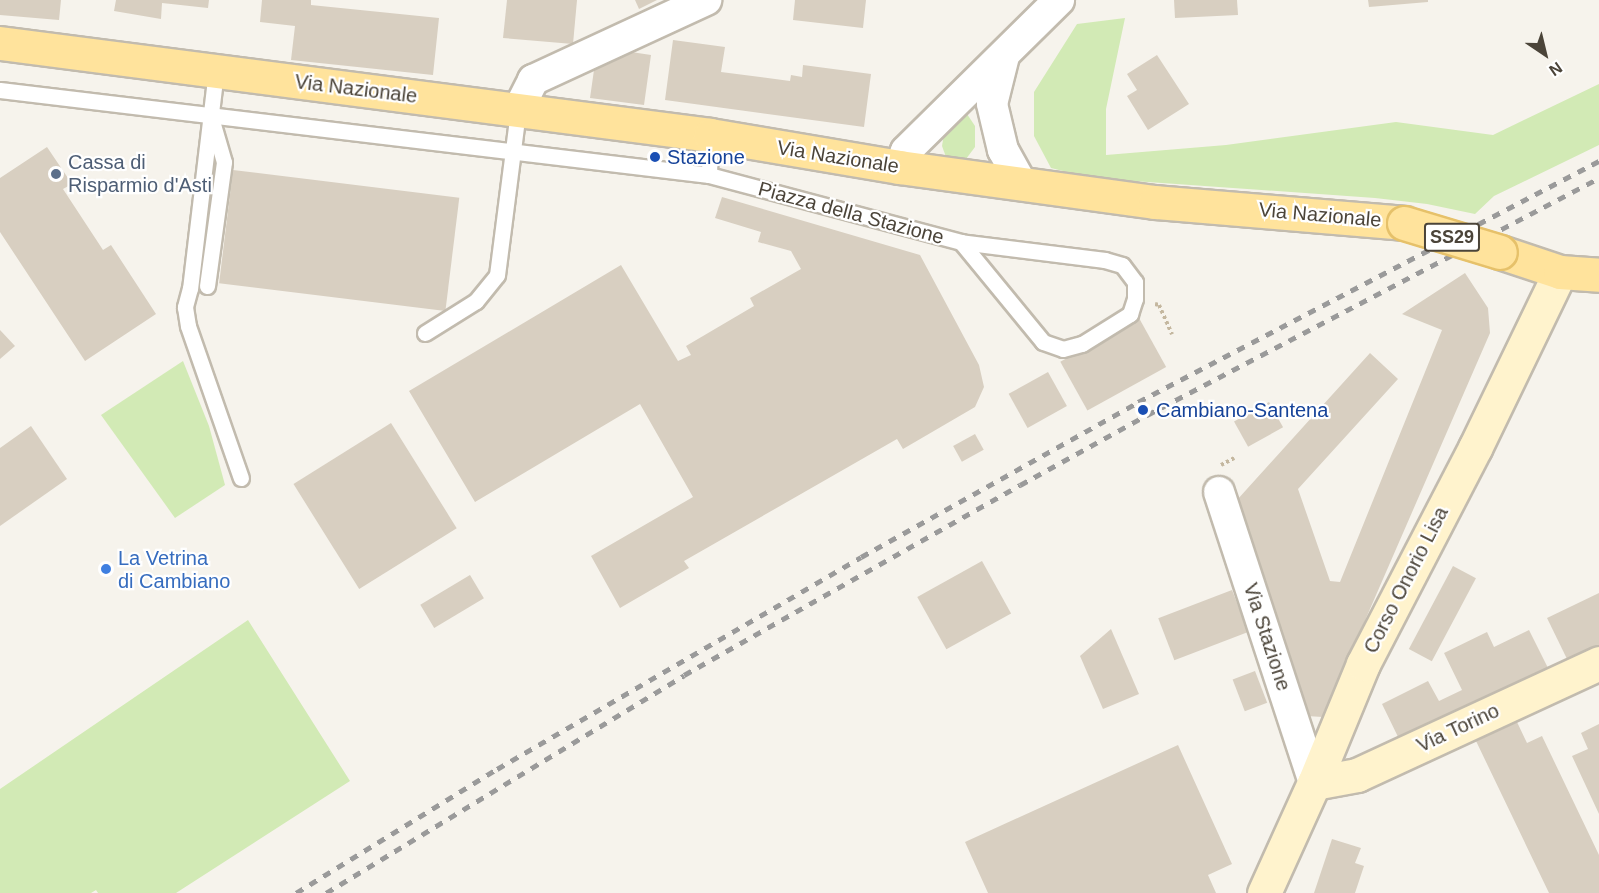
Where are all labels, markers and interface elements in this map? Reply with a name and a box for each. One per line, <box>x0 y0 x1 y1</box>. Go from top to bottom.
north arrow <box>1515 24 1575 84</box>
text: N <box>1546 59 1565 79</box>
street label: Via Nazionale <box>293 70 419 108</box>
street label: Via Nazionale <box>775 136 901 178</box>
place label: Stazione <box>667 145 745 169</box>
place label: Cassa di Risparmio d'Asti <box>68 150 212 197</box>
marker: Stazione <box>648 150 662 164</box>
marker: Cassa di Risparmio d'Asti <box>49 167 63 181</box>
street label: Piazza della Stazione <box>756 177 946 249</box>
street label: Via Nazionale <box>1258 198 1382 232</box>
road number: SS29 <box>1424 222 1480 252</box>
place label: Cambiano-Santena <box>1156 398 1328 422</box>
marker: Cambiano-Santena <box>1134 401 1152 419</box>
street label: Corso Onorio Lisa <box>1359 503 1453 657</box>
place label: La Vetrina di Cambiano <box>118 546 230 593</box>
marker: La Vetrina di Cambiano <box>99 562 113 576</box>
street label: Via Stazione <box>1238 580 1296 694</box>
street label: Via Torino <box>1413 698 1503 758</box>

